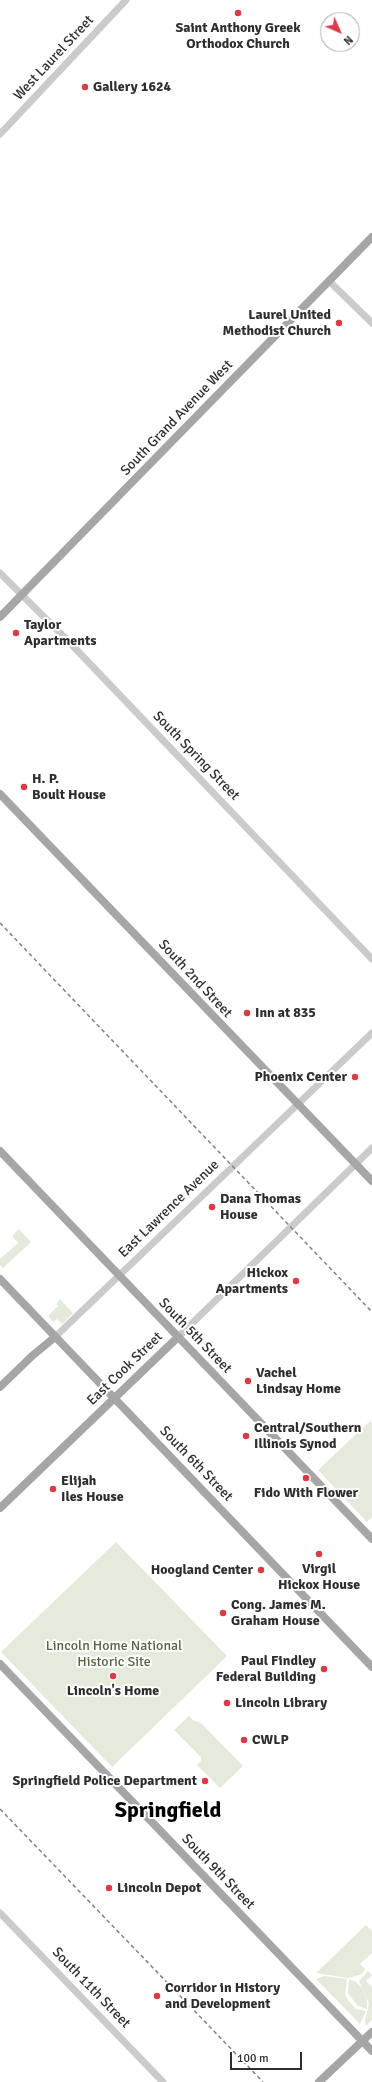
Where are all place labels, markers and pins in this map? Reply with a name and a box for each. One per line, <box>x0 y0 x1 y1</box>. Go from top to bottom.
marker: Saint Anthony Greek Orthodox Church <box>233 8 243 18</box>
place label: Saint Anthony Greek Orthodox Church <box>175 20 301 52</box>
place label: Gallery 1624 <box>93 79 171 95</box>
marker: Gallery 1624 <box>80 82 90 92</box>
place label: Laurel United Methodist Church <box>223 307 331 340</box>
marker: Laurel United Methodist Church <box>334 318 344 328</box>
place label: Taylor Apartments <box>24 617 96 650</box>
marker: Taylor Apartments <box>11 628 21 638</box>
place label: H. P. Boult House <box>32 771 106 804</box>
marker: H. P. Boult House <box>19 782 29 792</box>
place label: Inn at 835 <box>255 1005 316 1021</box>
marker: Inn at 835 <box>242 1008 252 1018</box>
place label: Phoenix Center <box>255 1069 347 1085</box>
marker: Phoenix Center <box>350 1072 360 1082</box>
place label: Dana Thomas House <box>220 1191 301 1224</box>
marker: Dana Thomas House <box>207 1202 217 1212</box>
place label: Hickox Apartments <box>216 1265 288 1298</box>
marker: Hickox Apartments <box>291 1276 301 1286</box>
place label: Vachel Lindsay Home <box>256 1365 341 1398</box>
marker: Vachel Lindsay Home <box>243 1376 253 1386</box>
place label: Central/Southern Illinois Synod <box>254 1420 361 1452</box>
marker: Central/Southern Illinois Synod <box>241 1431 251 1441</box>
place label: Elijah Iles House <box>61 1473 124 1506</box>
marker: Fido With Flower <box>301 1473 311 1483</box>
marker: Elijah Iles House <box>48 1484 58 1494</box>
place label: Fido With Flower <box>254 1485 358 1501</box>
marker: Virgil Hickox House <box>314 1549 324 1559</box>
place label: Virgil Hickox House <box>278 1561 360 1594</box>
place label: Hoogland Center <box>151 1562 253 1578</box>
marker: Hoogland Center <box>256 1565 266 1575</box>
place label: Cong. James M. Graham House <box>231 1597 326 1630</box>
marker: Cong. James M. Graham House <box>218 1608 228 1618</box>
place label: Paul Findley Federal Building <box>216 1653 316 1686</box>
marker: Paul Findley Federal Building <box>319 1664 329 1674</box>
marker: Lincoln's Home <box>108 1671 118 1681</box>
place label: Lincoln's Home <box>67 1683 159 1699</box>
place label: Lincoln Library <box>235 1695 327 1711</box>
marker: Lincoln Library <box>222 1698 232 1708</box>
place label: CWLP <box>252 1732 289 1748</box>
marker: CWLP <box>239 1735 249 1745</box>
place label: Springfield Police Department <box>12 1773 197 1789</box>
marker: Springfield Police Department <box>200 1776 210 1786</box>
place label: Lincoln Depot <box>117 1880 201 1896</box>
marker: Lincoln Depot <box>104 1883 114 1893</box>
place label: Corridor in History and Development <box>165 1980 280 2012</box>
marker: Corridor in History and Development <box>152 1991 162 2001</box>

